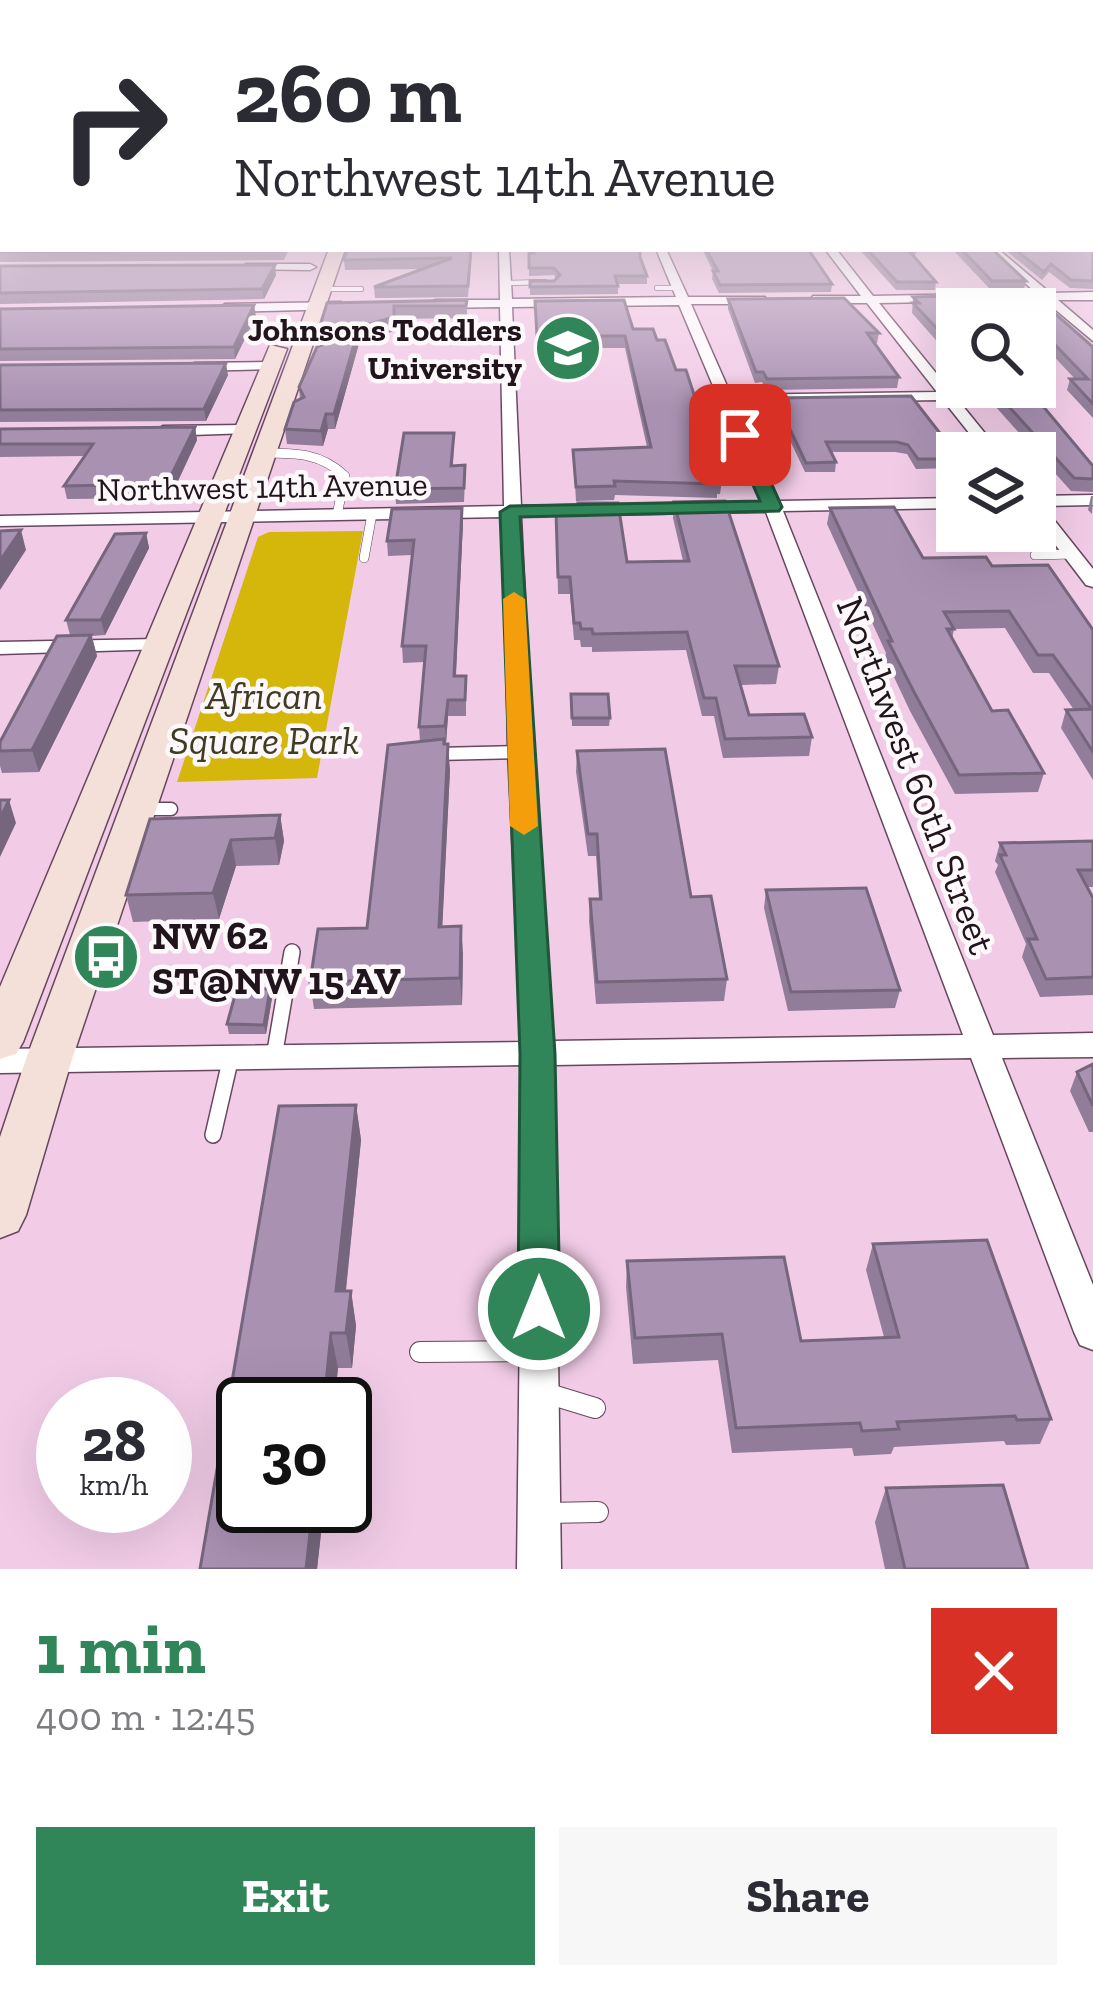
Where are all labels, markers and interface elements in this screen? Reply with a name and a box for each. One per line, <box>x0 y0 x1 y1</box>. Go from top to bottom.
text: 260 m <box>234 43 462 144</box>
icon: right <box>36 48 192 204</box>
text: Northwest 14th Avenue <box>234 145 776 210</box>
map controls <box>936 288 1056 552</box>
button: search <box>936 288 1056 408</box>
place label: Johnsons Toddlers University <box>248 310 523 387</box>
school or university icon: Johnsons Toddlers University <box>533 313 603 383</box>
pin <box>689 384 791 486</box>
icon: arrive <box>707 402 773 468</box>
button: layers <box>936 432 1056 552</box>
street label: Northwest 14th Avenue <box>96 464 428 509</box>
street label: Northwest 60th Street <box>827 590 1007 961</box>
park label: African Square Park <box>169 672 359 764</box>
place label: NW 62 ST@NW 15 AV <box>152 912 401 1004</box>
bus stop icon: NW 62 ST@NW 15 AV <box>71 922 141 992</box>
position arrow <box>476 1246 602 1372</box>
speed limit sign: 30 <box>216 1377 372 1533</box>
text: 28 <box>82 1404 146 1476</box>
text: km/h <box>80 1467 148 1503</box>
text: 1 min <box>36 1605 206 1691</box>
button: close <box>931 1608 1057 1734</box>
text: 400 m · 12:45 <box>36 1693 256 1740</box>
button: Exit <box>36 1827 535 1965</box>
button: Share <box>559 1827 1057 1965</box>

